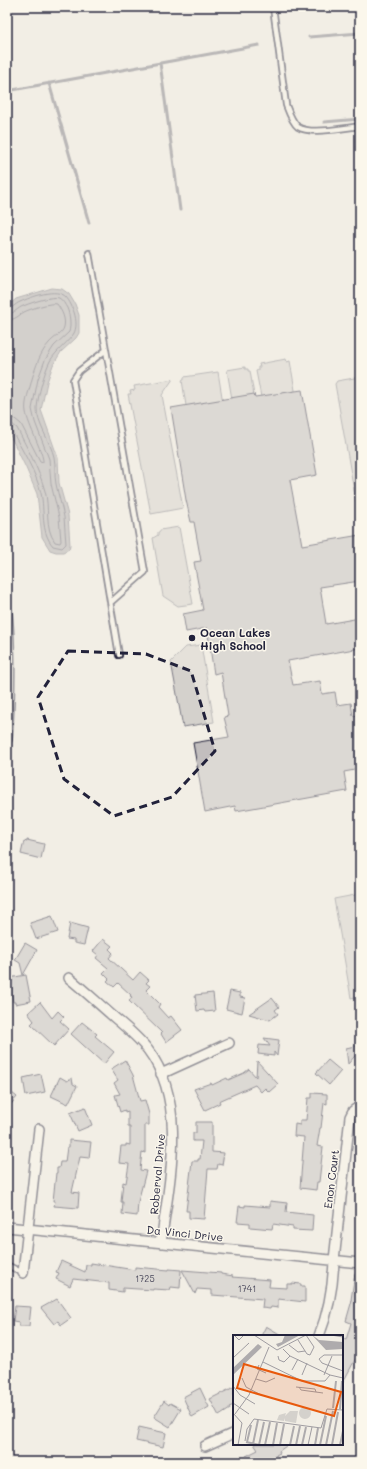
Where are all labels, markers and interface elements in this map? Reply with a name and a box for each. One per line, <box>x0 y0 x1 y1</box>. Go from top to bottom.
place label: Ocean Lakes High School <box>200 625 271 653</box>
marker: Ocean Lakes High School <box>187 633 197 643</box>
street label: Roberval Drive <box>146 1133 168 1215</box>
street label: Enon Court <box>320 1149 342 1209</box>
street label: Da Vinci Drive <box>146 1222 224 1244</box>
house number: 1725 <box>135 1273 155 1284</box>
house number: 1741 <box>238 1283 256 1294</box>
inset map <box>233 1335 343 1445</box>

